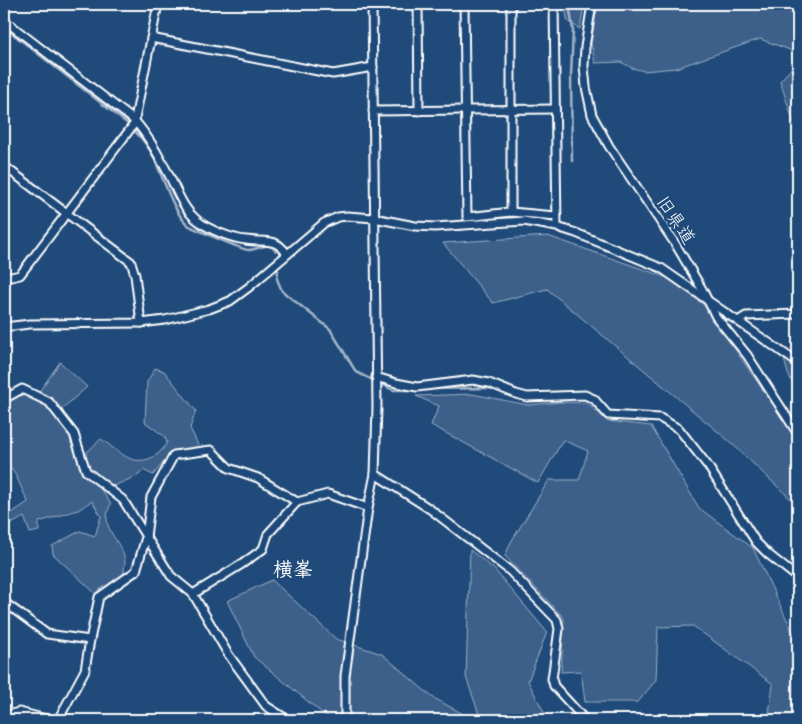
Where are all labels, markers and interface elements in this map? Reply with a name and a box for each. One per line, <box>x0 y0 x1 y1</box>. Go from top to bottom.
street label: 旧県道 <box>648 192 699 251</box>
district label: 横峯 <box>273 558 313 586</box>

